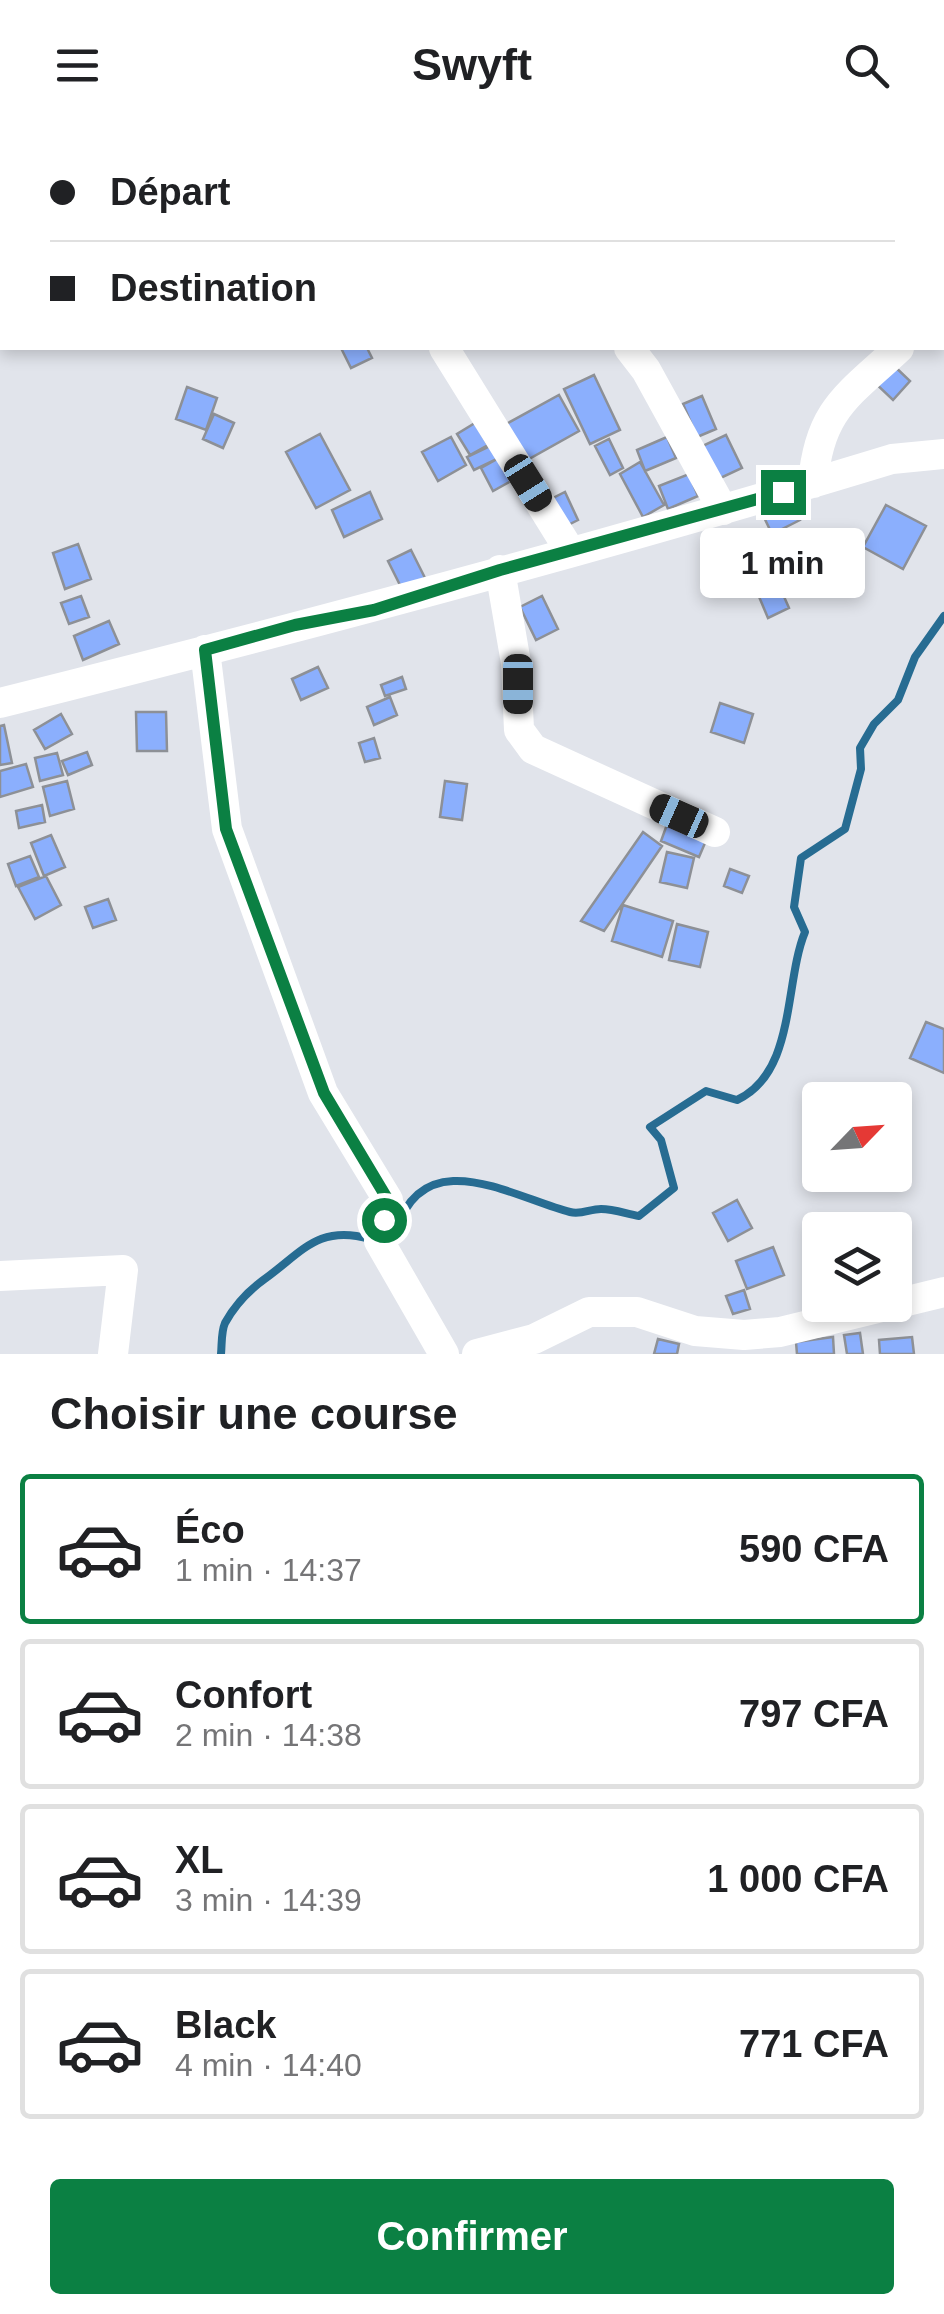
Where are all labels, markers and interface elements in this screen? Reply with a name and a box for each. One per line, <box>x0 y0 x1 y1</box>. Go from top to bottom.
icon: menu <box>50 38 105 93</box>
icon: search <box>839 38 894 93</box>
text: Swyft <box>412 39 532 90</box>
text: Départ <box>110 171 230 213</box>
text: Destination <box>110 267 317 309</box>
car <box>499 450 557 516</box>
route end <box>761 470 806 515</box>
callout: 1 min <box>700 527 866 597</box>
text: 1 min <box>741 545 824 581</box>
car <box>503 654 533 714</box>
car <box>645 790 713 842</box>
north arrow <box>802 1082 912 1192</box>
map controls <box>802 1082 912 1322</box>
route start <box>362 1198 407 1243</box>
button: layers <box>802 1212 912 1322</box>
text: Choisir une course <box>50 1388 458 1439</box>
icon: car <box>55 1504 145 1594</box>
text: Éco <box>175 1509 245 1551</box>
text: 590 CFA <box>739 1528 889 1570</box>
text: 1 min · 14:37 <box>175 1552 362 1588</box>
icon: car <box>55 1669 145 1759</box>
text: Confort <box>175 1674 312 1716</box>
text: 797 CFA <box>739 1693 889 1735</box>
text: 2 min · 14:38 <box>175 1717 362 1753</box>
icon: car <box>55 1834 145 1924</box>
text: XL <box>175 1839 224 1881</box>
text: 1 000 CFA <box>707 1858 889 1900</box>
text: 3 min · 14:39 <box>175 1882 362 1918</box>
icon: car <box>55 1999 145 2089</box>
text: Black <box>175 2004 276 2046</box>
text: 771 CFA <box>739 2023 889 2065</box>
text: 4 min · 14:40 <box>175 2047 362 2083</box>
button: Confirmer <box>50 2179 894 2294</box>

